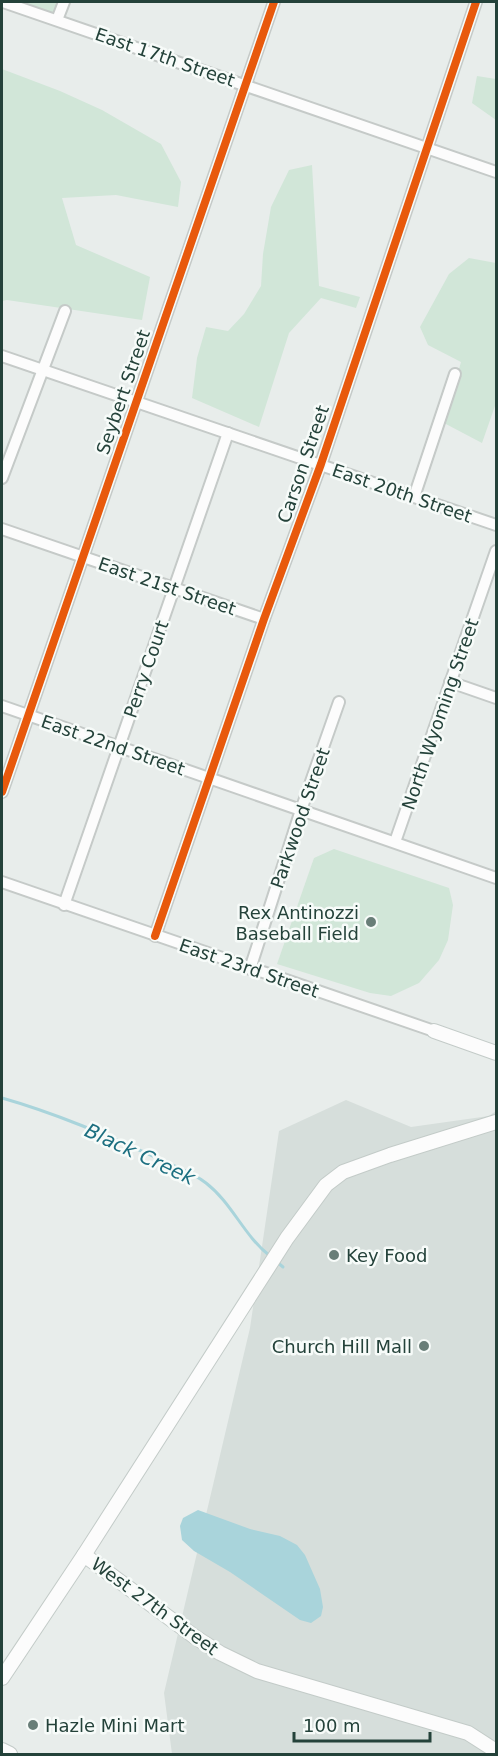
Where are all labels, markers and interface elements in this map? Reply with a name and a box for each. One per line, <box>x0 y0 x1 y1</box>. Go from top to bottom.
street label: East 17th Street <box>92 23 238 91</box>
street label: Seybert Street <box>92 327 154 457</box>
street label: Carson Street <box>273 402 333 526</box>
street label: East 20th Street <box>329 459 475 527</box>
street label: East 21st Street <box>95 553 239 619</box>
street label: North Wyoming Street <box>397 616 483 812</box>
street label: Perry Court <box>120 618 172 720</box>
street label: East 22nd Street <box>38 711 188 779</box>
street label: Parkwood Street <box>266 745 334 891</box>
place label: Rex Antinozzi Baseball Field <box>235 902 359 944</box>
marker: Rex Antinozzi Baseball Field <box>364 915 378 929</box>
street label: East 23rd Street <box>176 934 322 1002</box>
water label: Black Creek <box>81 1118 200 1191</box>
place label: Key Food <box>346 1245 428 1266</box>
marker: Key Food <box>327 1248 341 1262</box>
place label: Church Hill Mall <box>272 1336 412 1357</box>
marker: Church Hill Mall <box>417 1339 431 1353</box>
street label: West 27th Street <box>87 1553 223 1659</box>
scale bar <box>294 1705 430 1743</box>
place label: Hazle Mini Mart <box>45 1715 185 1736</box>
text: 100 m <box>303 1715 361 1736</box>
marker: Hazle Mini Mart <box>26 1718 40 1732</box>

